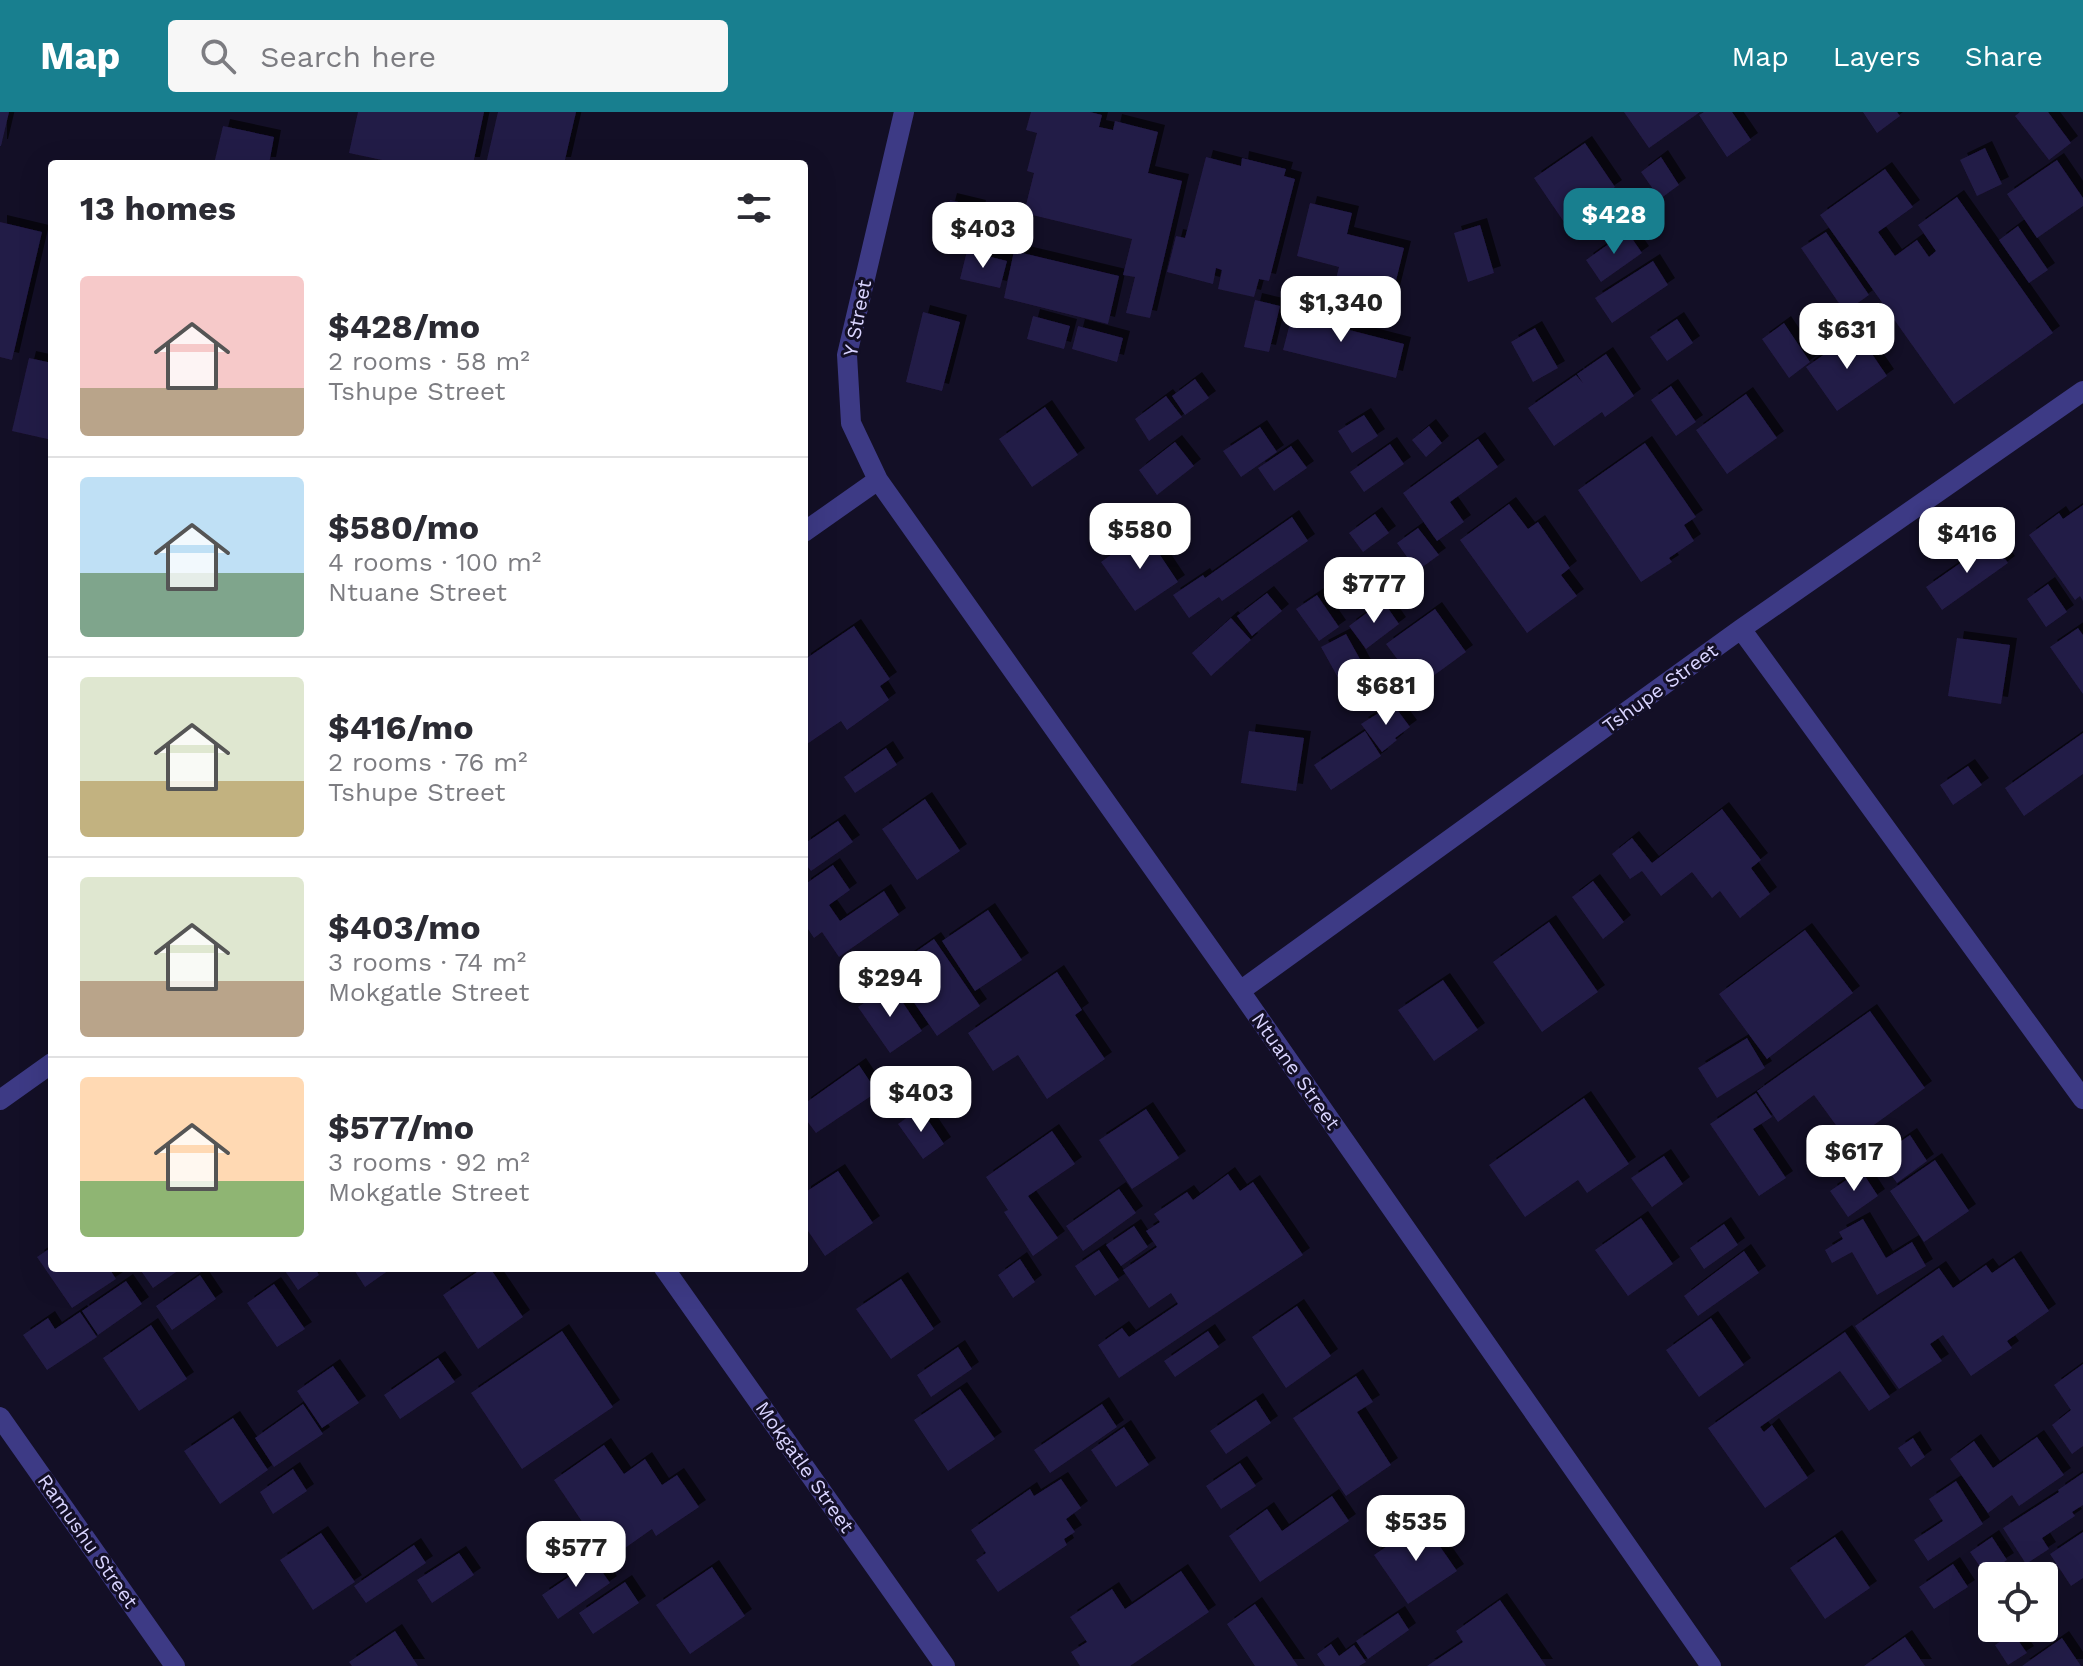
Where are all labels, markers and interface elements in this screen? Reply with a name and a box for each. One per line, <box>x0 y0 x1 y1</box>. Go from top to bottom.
search box <box>168 20 728 92</box>
text: Map <box>40 34 120 78</box>
icon: search <box>196 34 240 78</box>
text: Search here <box>260 39 436 74</box>
text: Map <box>1732 40 1789 73</box>
text: Layers <box>1833 40 1921 73</box>
text: Share <box>1965 40 2043 73</box>
icon: filters <box>732 186 776 230</box>
text: 13 homes <box>80 188 236 228</box>
pin: $428 <box>1567 188 1661 256</box>
text: $428 <box>1582 199 1646 229</box>
pin: $403 <box>936 202 1030 270</box>
text: $403 <box>950 213 1016 243</box>
pin: $1,340 <box>1276 276 1406 344</box>
street label: Y Street <box>838 277 876 358</box>
text: $1,340 <box>1299 287 1383 317</box>
pin: $631 <box>1800 303 1894 371</box>
text: $428/mo <box>328 306 480 346</box>
icon: home <box>144 308 240 404</box>
text: $631 <box>1817 314 1877 344</box>
text: 2 rooms · 58 m² <box>328 346 530 376</box>
text: Tshupe Street <box>328 376 506 406</box>
pin: $580 <box>1093 503 1187 571</box>
text: $580/mo <box>328 507 479 547</box>
pin: $416 <box>1920 507 2014 575</box>
icon: home <box>144 509 240 605</box>
text: $580 <box>1108 514 1172 544</box>
text: $416 <box>1937 518 1997 548</box>
text: 4 rooms · 100 m² <box>328 547 541 577</box>
pin: $777 <box>1327 557 1421 625</box>
text: $777 <box>1342 568 1406 598</box>
text: Ntuane Street <box>328 577 507 607</box>
street label: Tshupe Street <box>1598 638 1723 738</box>
pin: $681 <box>1339 659 1433 727</box>
text: $681 <box>1356 670 1416 700</box>
text: $416/mo <box>328 707 474 747</box>
icon: home <box>144 709 240 805</box>
text: 2 rooms · 76 m² <box>328 747 527 777</box>
text: Tshupe Street <box>328 777 506 807</box>
text: $403/mo <box>328 907 481 947</box>
icon: home <box>144 909 240 1005</box>
text: 3 rooms · 74 m² <box>328 947 526 977</box>
pin: $294 <box>843 951 937 1019</box>
text: $294 <box>858 962 922 992</box>
text: Mokgatle Street <box>328 977 529 1007</box>
street label: Ntuane Street <box>1247 1008 1346 1135</box>
pin: $403 <box>874 1066 968 1134</box>
text: $403 <box>888 1077 954 1107</box>
text: $577/mo <box>328 1107 474 1147</box>
icon: home <box>144 1109 240 1205</box>
pin: $617 <box>1807 1125 1901 1193</box>
text: $617 <box>1824 1136 1884 1166</box>
text: 3 rooms · 92 m² <box>328 1147 530 1177</box>
text: Mokgatle Street <box>328 1177 529 1207</box>
street label: Mokgatle Street <box>751 1397 860 1538</box>
street label: Ramushu Street <box>33 1469 144 1613</box>
pin: $535 <box>1369 1495 1463 1563</box>
text: $535 <box>1385 1506 1447 1536</box>
pin: $577 <box>529 1521 623 1589</box>
text: $577 <box>545 1532 607 1562</box>
map controls <box>1978 1562 2058 1642</box>
button: locate <box>1978 1562 2058 1642</box>

